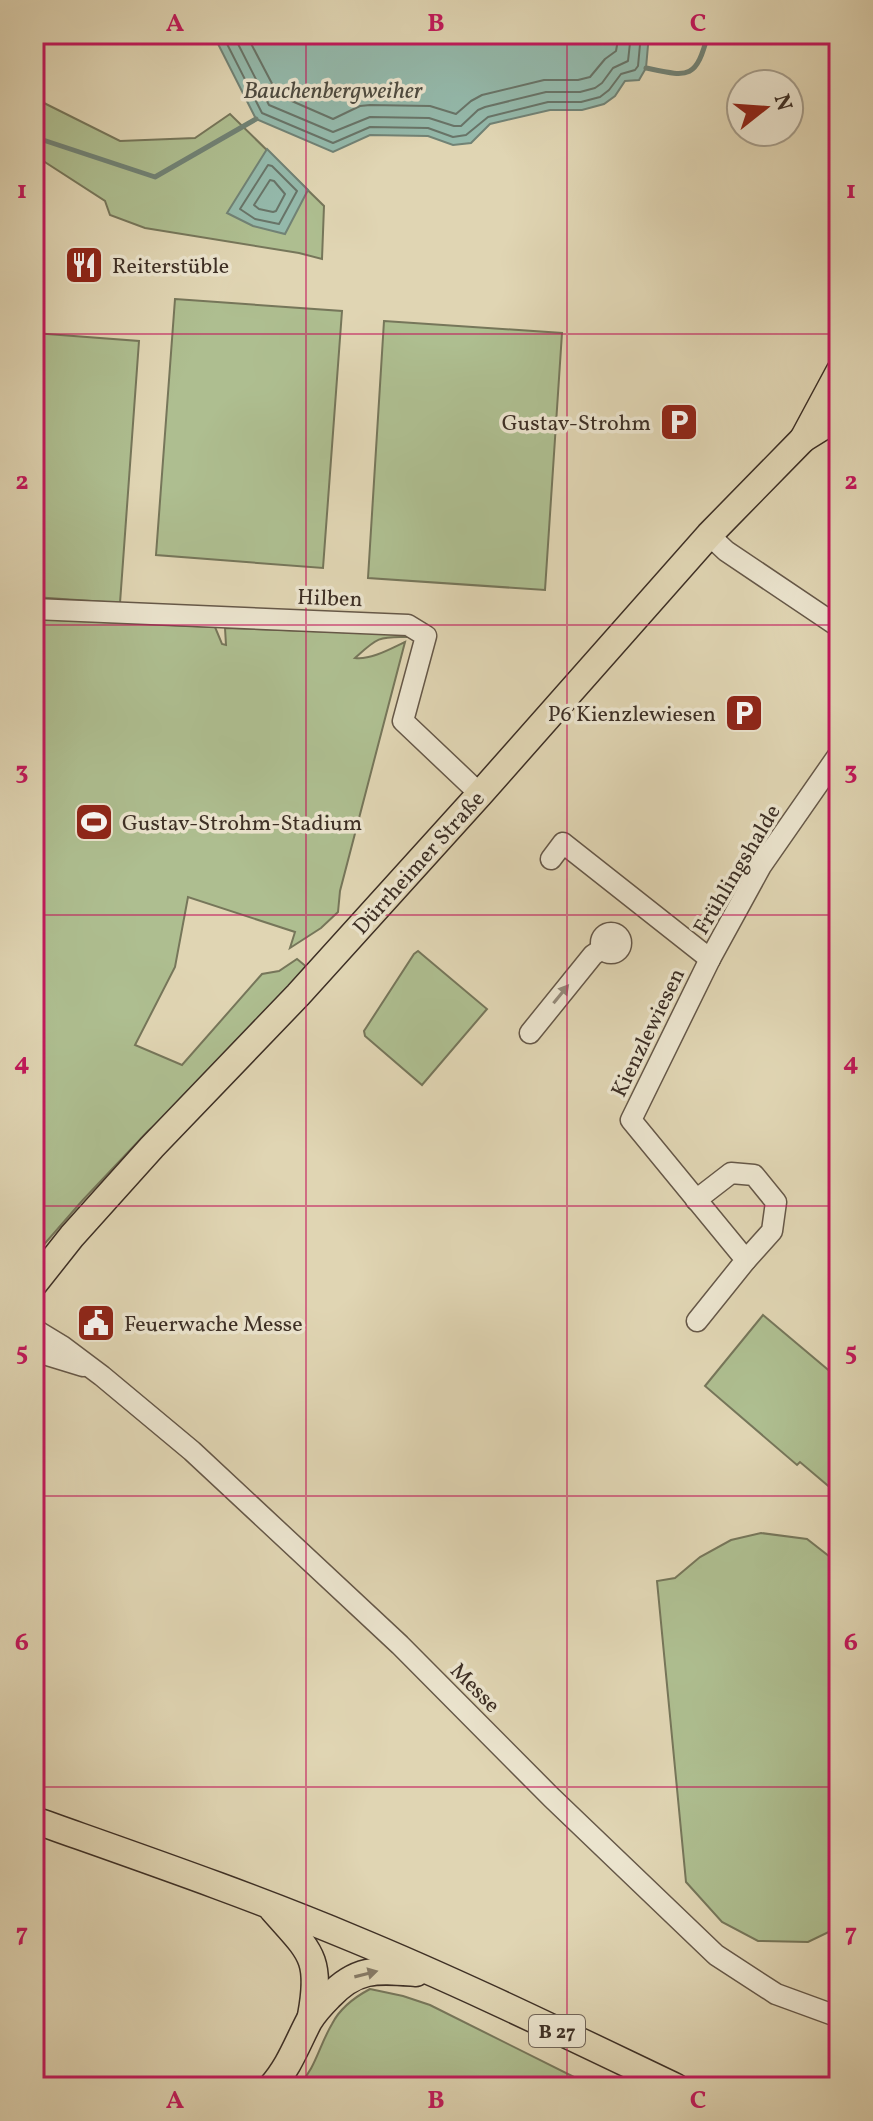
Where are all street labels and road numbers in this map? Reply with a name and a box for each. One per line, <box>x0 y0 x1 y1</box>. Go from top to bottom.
street label: Hilben <box>297 583 363 616</box>
street label: Dürrheimer Straße <box>347 785 493 942</box>
street label: Frühlingshalde <box>687 799 789 941</box>
street label: Kienzlewiesen <box>605 963 694 1103</box>
street label: Messe <box>442 1657 506 1721</box>
road number: B 27 <box>529 2015 585 2047</box>

